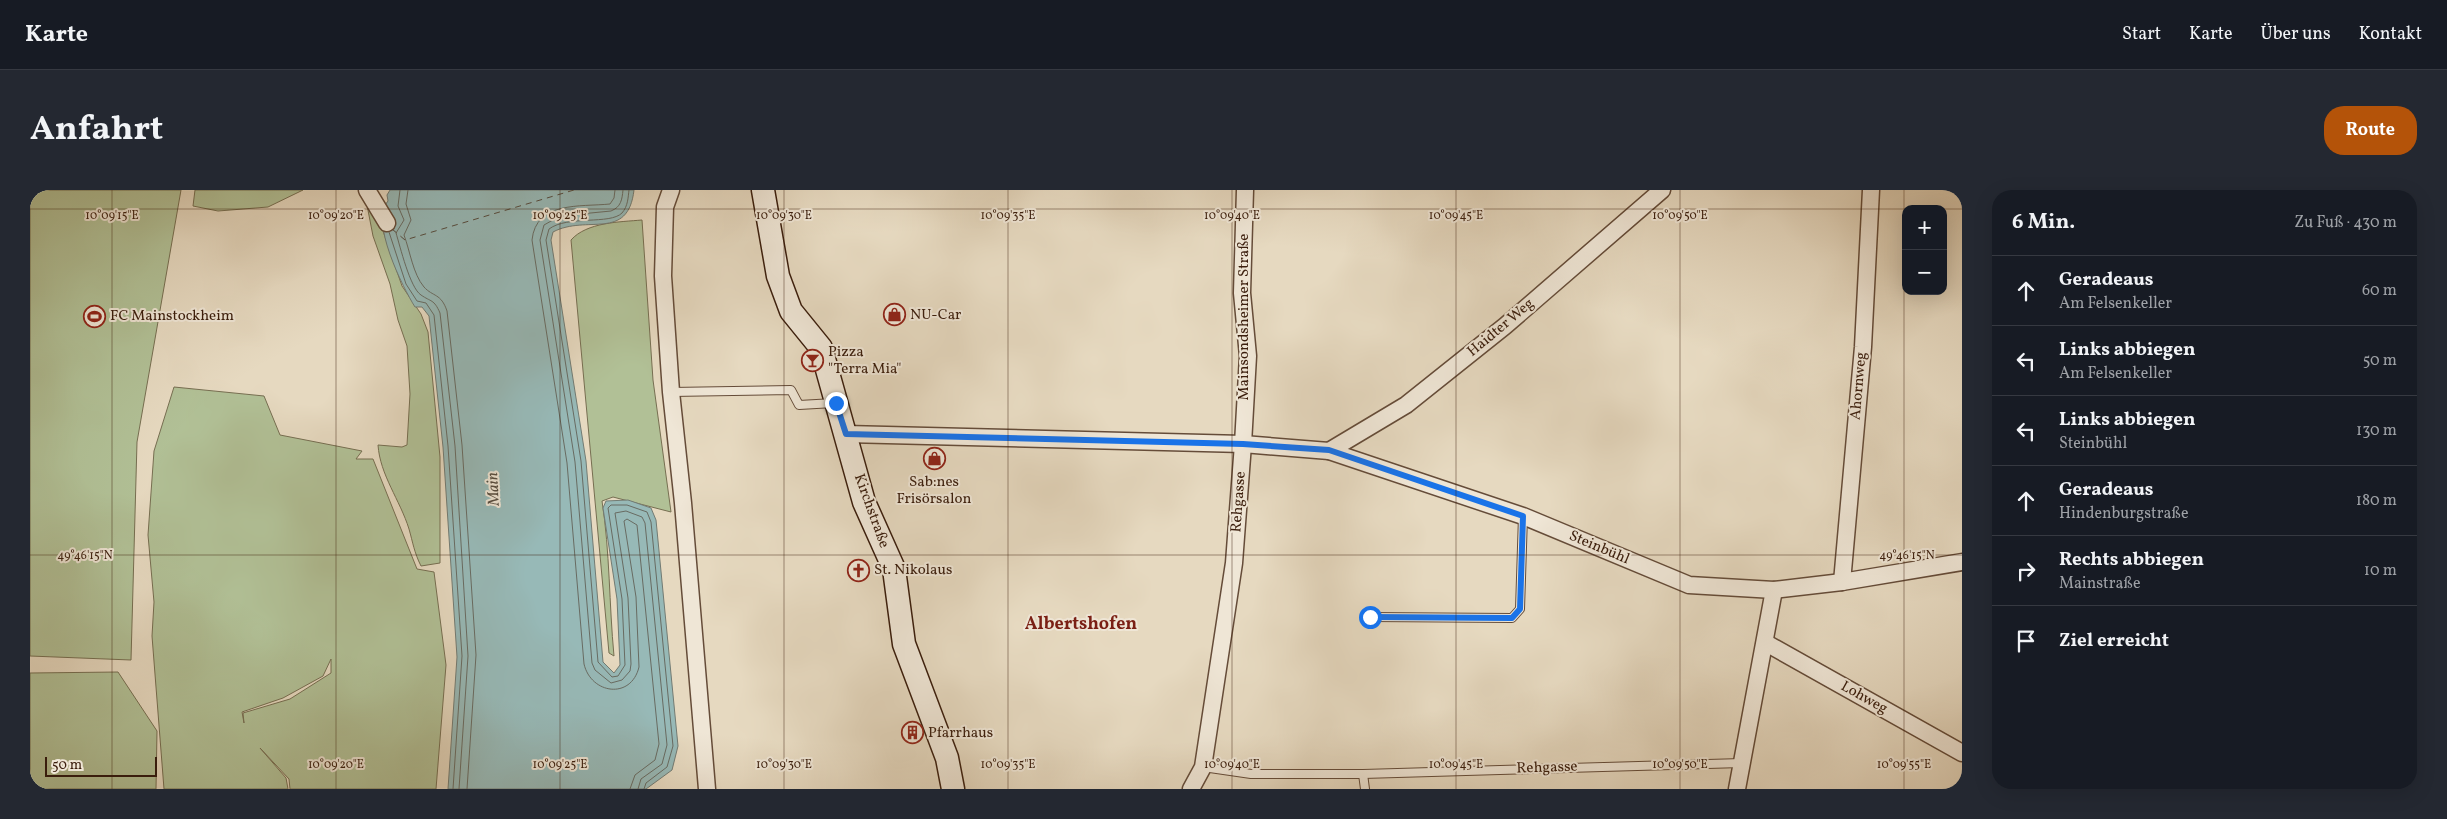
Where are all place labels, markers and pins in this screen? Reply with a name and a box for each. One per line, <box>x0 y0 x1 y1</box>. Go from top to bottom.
shop icon: NU-Car <box>882 303 906 327</box>
sports icon: FC Mainstockheim <box>82 304 106 328</box>
place label: NU-Car <box>910 305 961 326</box>
place label: FC Mainstockheim <box>110 306 234 327</box>
place label: Pizza "Terra Mia" <box>828 342 902 380</box>
bar icon: Pizza "Terra Mia" <box>800 349 824 373</box>
shop icon: Sab:nes Frisörsalon <box>922 447 946 471</box>
place label: Sab:nes Frisörsalon <box>897 472 971 510</box>
church icon: St. Nikolaus <box>846 558 870 582</box>
place label: St. Nikolaus <box>874 560 952 581</box>
building icon: Pfarrhaus <box>900 721 924 745</box>
place label: Pfarrhaus <box>928 723 993 744</box>

